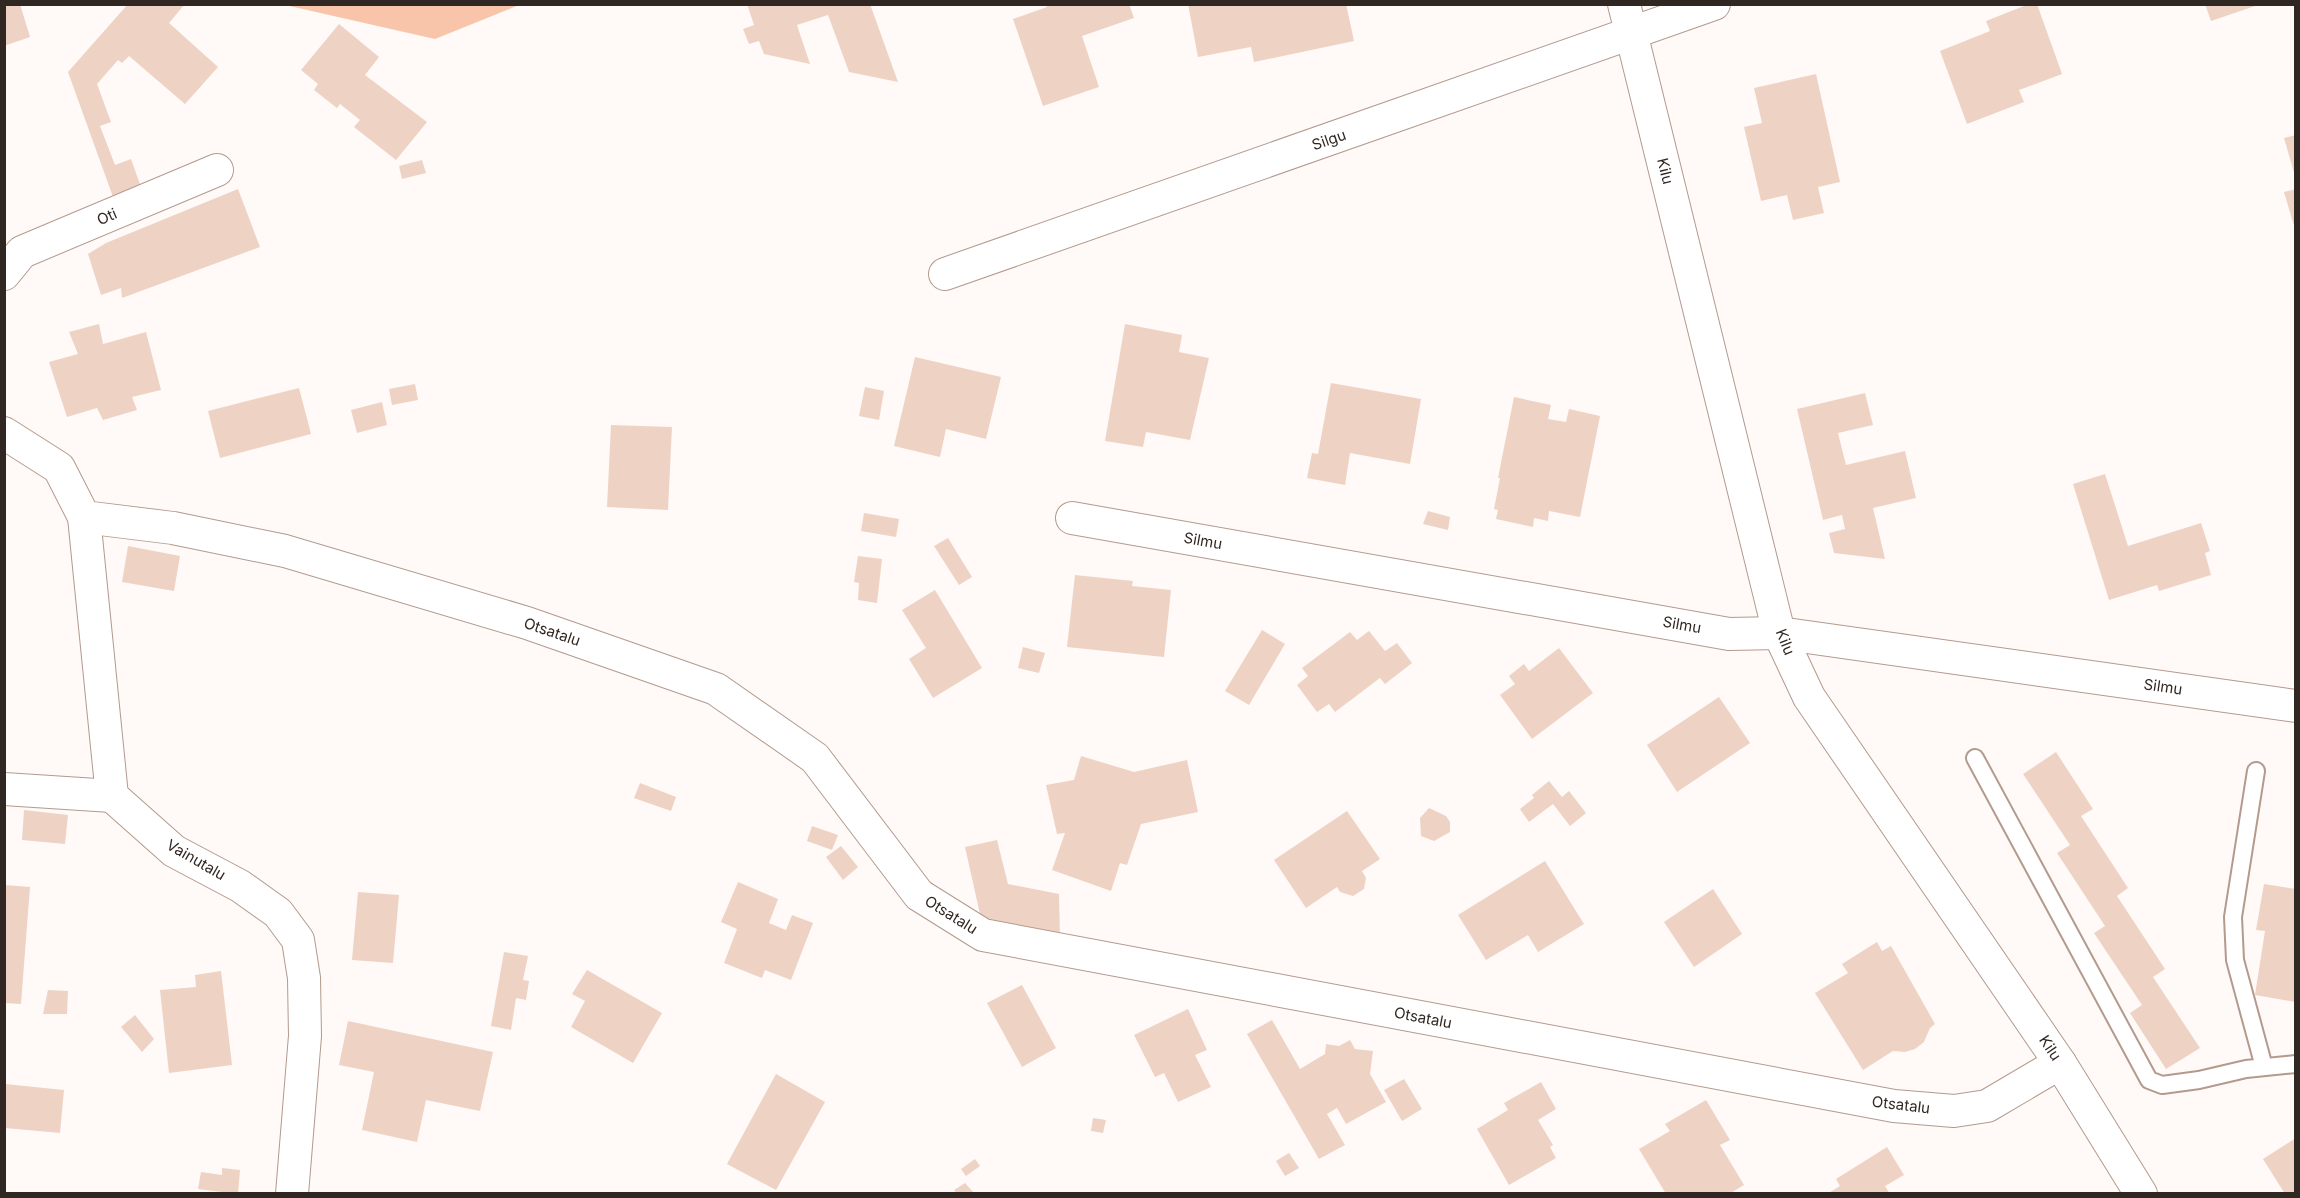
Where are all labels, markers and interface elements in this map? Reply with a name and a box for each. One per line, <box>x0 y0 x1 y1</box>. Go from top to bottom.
street label: Silgu <box>1309 125 1348 154</box>
street label: Kilu <box>1653 156 1678 186</box>
street label: Oti <box>94 204 120 229</box>
street label: Silmu <box>1182 528 1224 553</box>
street label: Silmu <box>1661 612 1703 637</box>
street label: Otsatalu <box>521 613 583 650</box>
street label: Kilu <box>1772 626 1799 658</box>
street label: Silmu <box>2142 674 2184 699</box>
street label: Vainutalu <box>163 835 229 884</box>
street label: Otsatalu <box>921 891 981 938</box>
street label: Otsatalu <box>1393 1003 1454 1032</box>
street label: Kilu <box>2035 1031 2066 1064</box>
street label: Otsatalu <box>1871 1092 1931 1117</box>

